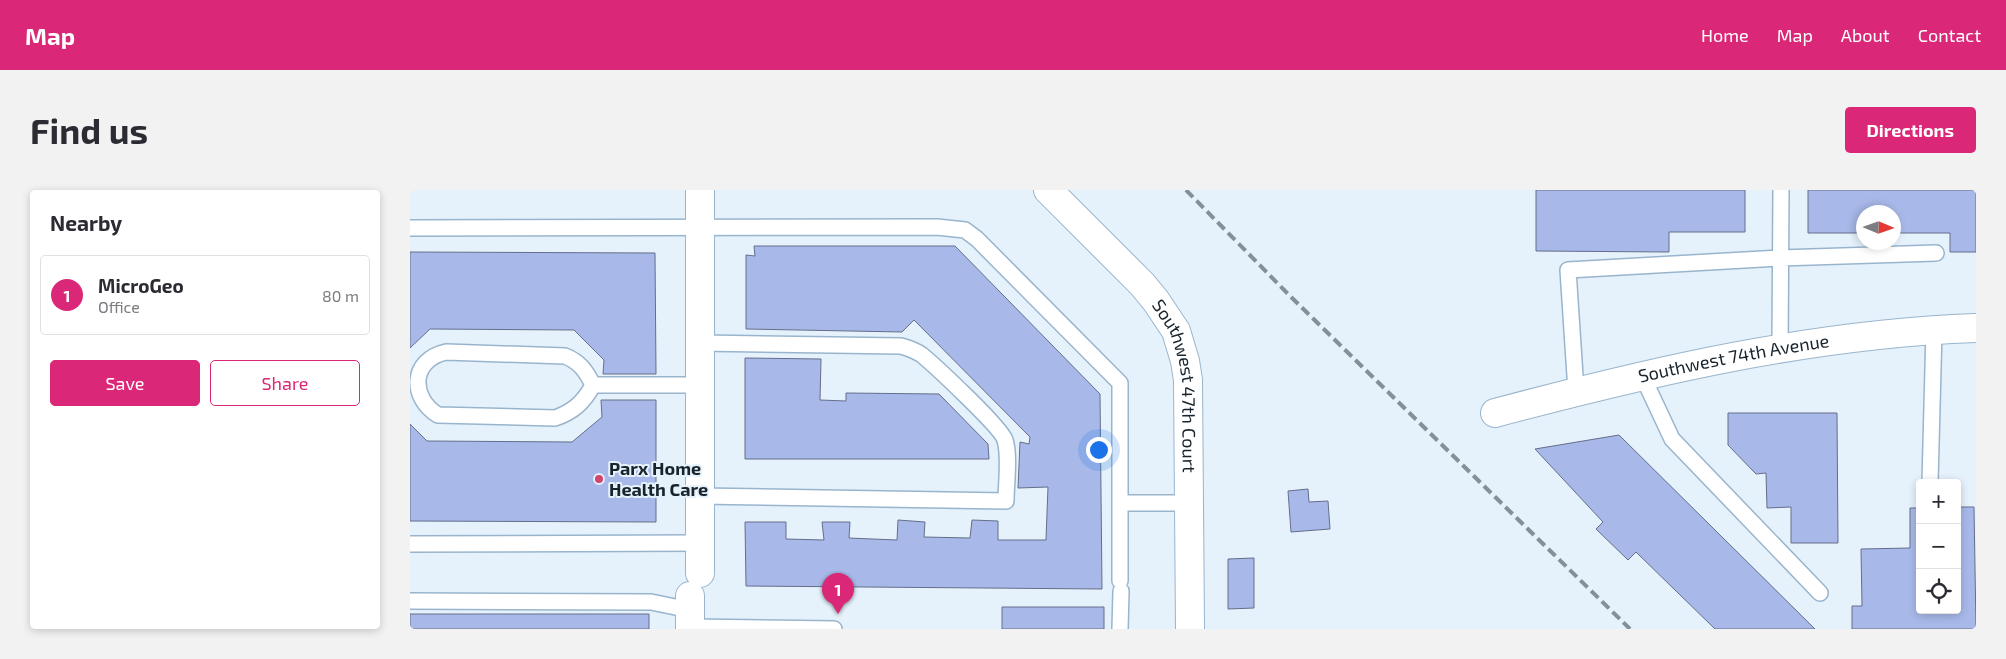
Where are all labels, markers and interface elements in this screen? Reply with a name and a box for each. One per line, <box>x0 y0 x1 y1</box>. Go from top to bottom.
text: Map <box>25 21 75 50</box>
text: Home <box>1701 24 1749 46</box>
text: Map <box>1777 24 1813 46</box>
text: About <box>1841 24 1890 46</box>
text: Contact <box>1918 24 1981 46</box>
button: Directions <box>1845 107 1976 153</box>
text: Find us <box>30 109 148 151</box>
north arrow <box>1856 205 1901 250</box>
text: Nearby <box>50 210 122 235</box>
text: MicroGeo <box>98 274 184 297</box>
text: 1 <box>64 286 70 305</box>
text: 80 m <box>322 286 359 305</box>
street label: Southwest 47th Court <box>1148 295 1201 473</box>
text: Office <box>98 297 140 316</box>
street label: Southwest 74th Avenue <box>1636 329 1831 387</box>
button: Save <box>50 360 200 406</box>
button: Share <box>210 360 360 406</box>
your location <box>1086 437 1112 463</box>
place label: Parx Home Health Care <box>609 457 708 500</box>
marker: Parx Home Health Care <box>593 473 605 485</box>
map controls <box>1916 479 1961 614</box>
button: + <box>1916 479 1961 524</box>
button: − <box>1916 524 1961 569</box>
button: locate <box>1916 569 1961 614</box>
pin: 1 <box>822 573 854 614</box>

